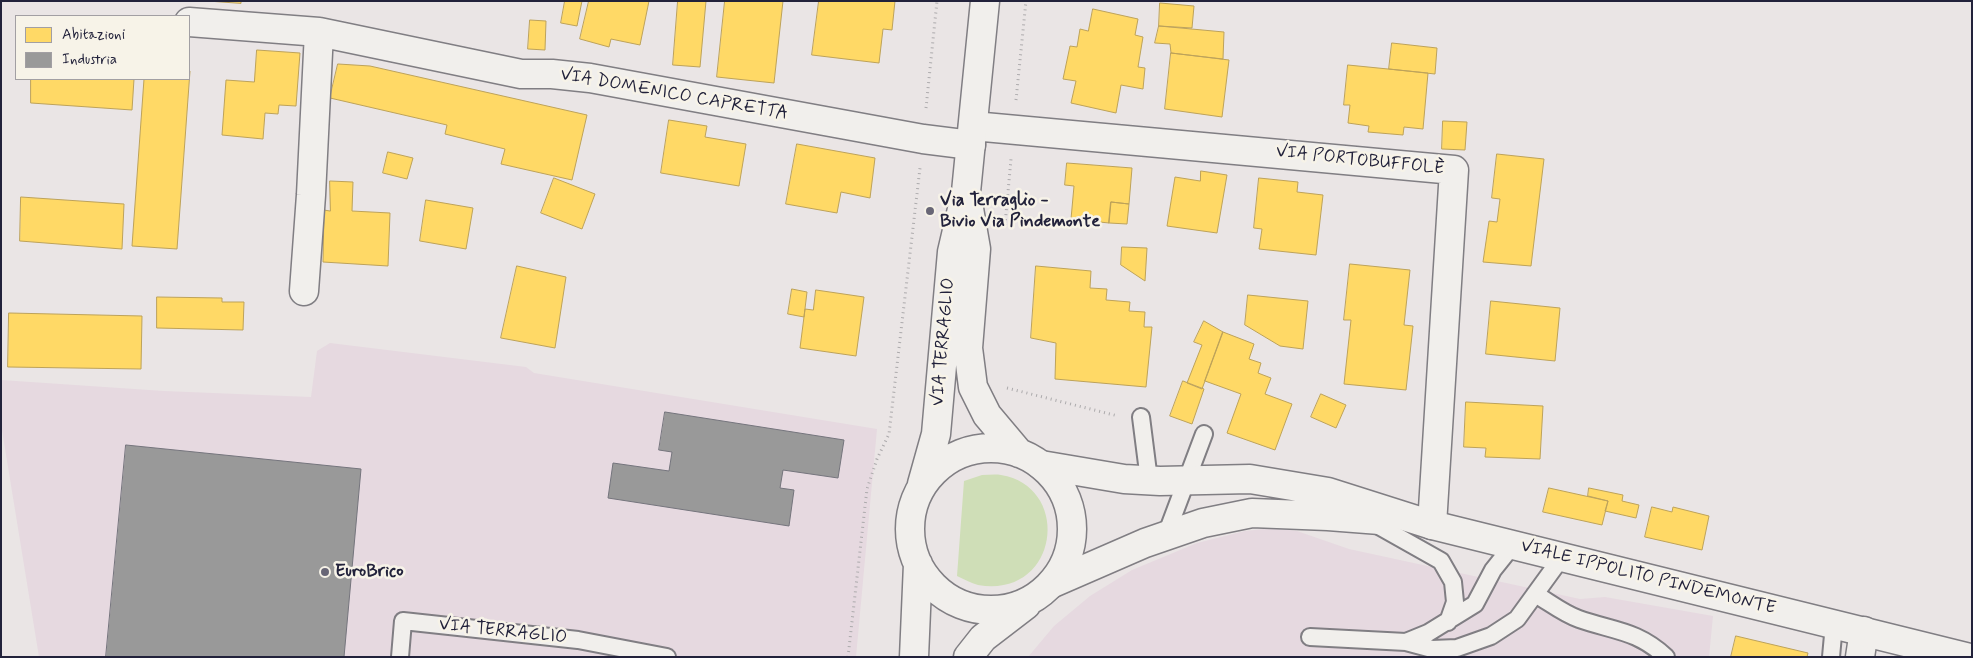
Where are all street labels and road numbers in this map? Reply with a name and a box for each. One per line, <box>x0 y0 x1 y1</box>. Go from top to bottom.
street label: VIA DOMENICO CAPRETTA <box>558 64 790 126</box>
street label: VIA PORTOBUFFOLÈ <box>1275 141 1445 181</box>
street label: VIA TERRAGLIO <box>928 277 960 407</box>
street label: VIALE IPPOLITO PINDEMONTE <box>1518 536 1778 620</box>
street label: VIA TERRAGLIO <box>438 615 568 649</box>

